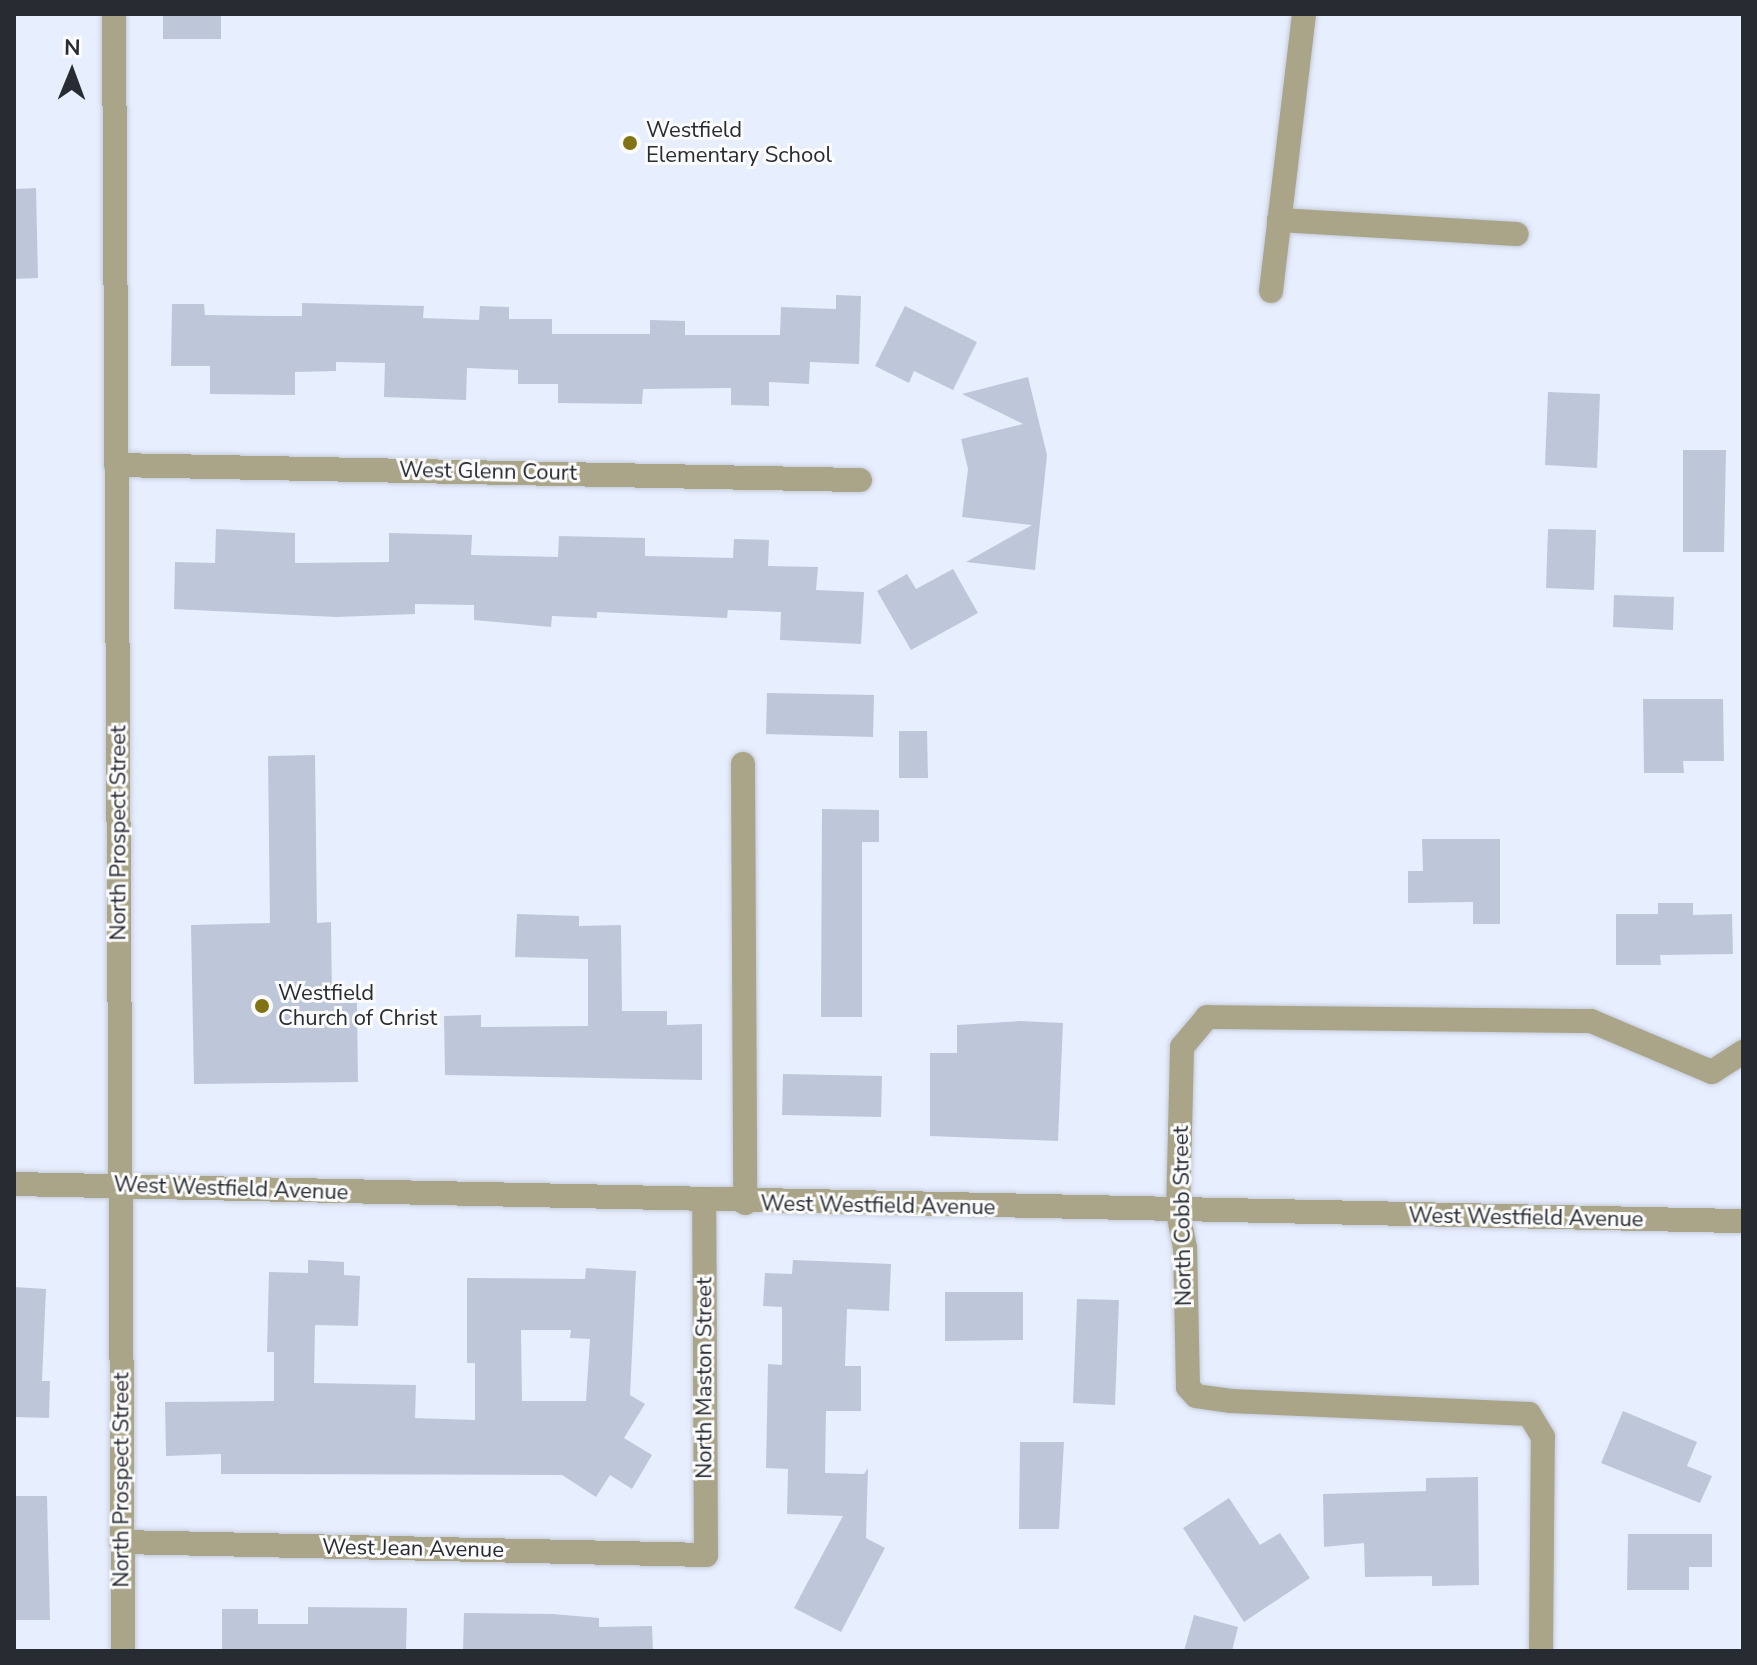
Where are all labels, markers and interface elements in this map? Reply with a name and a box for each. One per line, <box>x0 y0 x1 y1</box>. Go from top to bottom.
north arrow <box>32 32 112 112</box>
text: N <box>64 33 81 63</box>
place label: Westfield Elementary School <box>646 117 832 168</box>
marker: Westfield Elementary School <box>621 134 639 152</box>
street label: West Glenn Court <box>399 457 577 487</box>
street label: North Prospect Street <box>106 725 132 941</box>
place label: Westfield Church of Christ <box>278 980 437 1032</box>
marker: Westfield Church of Christ <box>253 997 271 1015</box>
street label: North Cobb Street <box>1168 1126 1198 1306</box>
street label: West Westfield Avenue <box>113 1172 349 1206</box>
street label: West Westfield Avenue <box>760 1191 996 1221</box>
street label: West Westfield Avenue <box>1408 1203 1644 1233</box>
street label: North Maston Street <box>692 1277 718 1479</box>
street label: North Prospect Street <box>109 1372 135 1588</box>
street label: West Jean Avenue <box>322 1534 504 1564</box>

